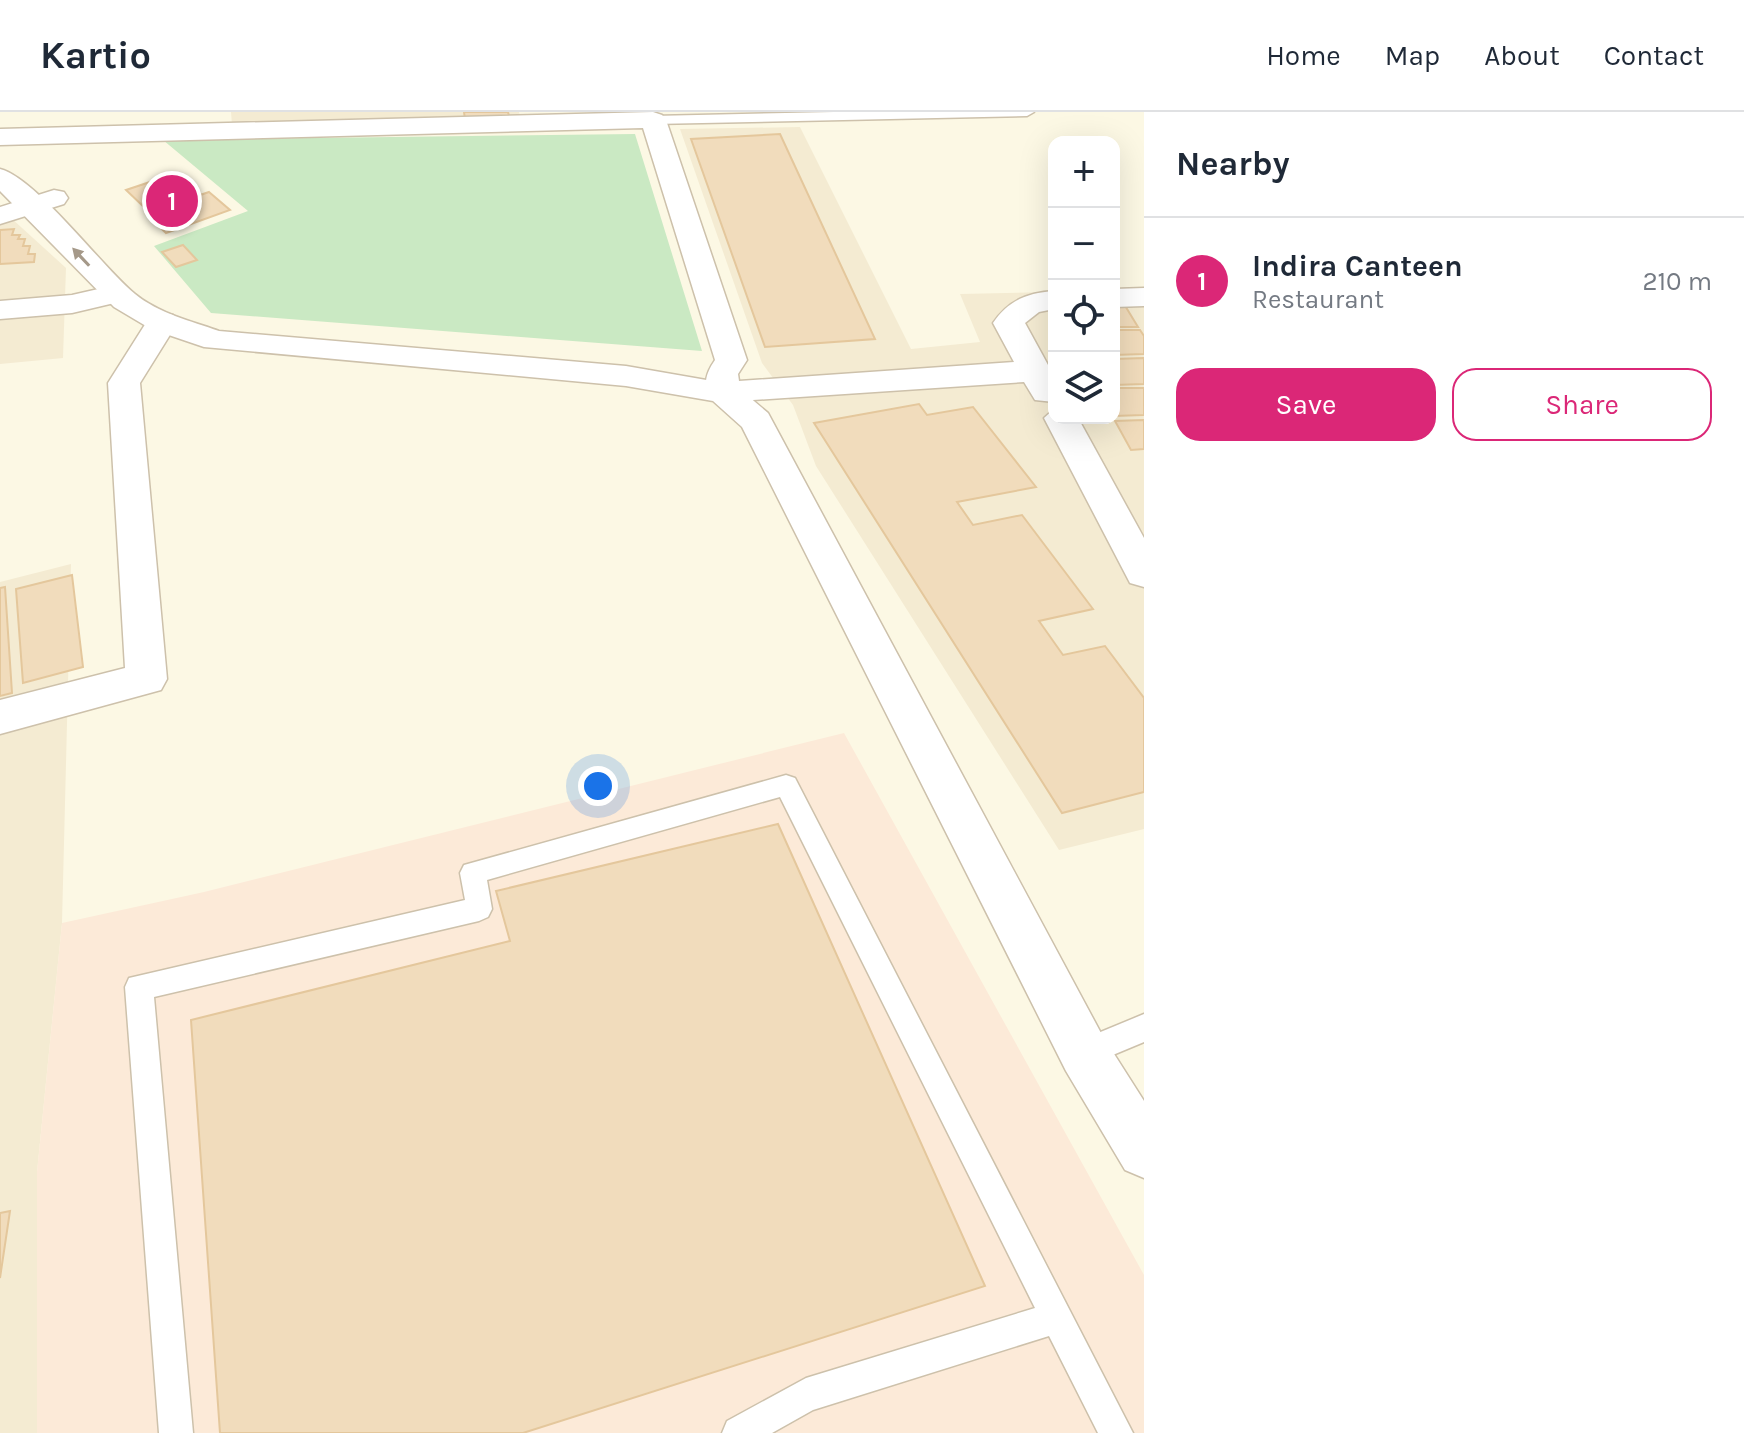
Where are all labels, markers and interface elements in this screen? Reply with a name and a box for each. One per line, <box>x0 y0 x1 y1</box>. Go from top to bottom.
text: Kartio <box>40 33 151 78</box>
text: Home <box>1266 39 1341 72</box>
text: Map <box>1385 39 1440 72</box>
text: About <box>1484 39 1560 72</box>
text: Contact <box>1604 39 1704 72</box>
map controls <box>1048 136 1120 424</box>
button: + <box>1048 136 1120 208</box>
text: Nearby <box>1176 144 1290 184</box>
pin: 1 <box>146 171 198 231</box>
button: − <box>1048 208 1120 280</box>
one-way arrow <box>73 248 91 267</box>
text: Indira Canteen <box>1252 248 1463 284</box>
text: 1 <box>1197 266 1207 297</box>
text: 210 m <box>1642 266 1712 297</box>
button: locate <box>1048 280 1120 352</box>
text: Restaurant <box>1252 284 1384 315</box>
button: layers <box>1048 352 1120 424</box>
button: Save <box>1176 368 1436 441</box>
button: Share <box>1452 368 1712 441</box>
your location <box>578 766 618 806</box>

